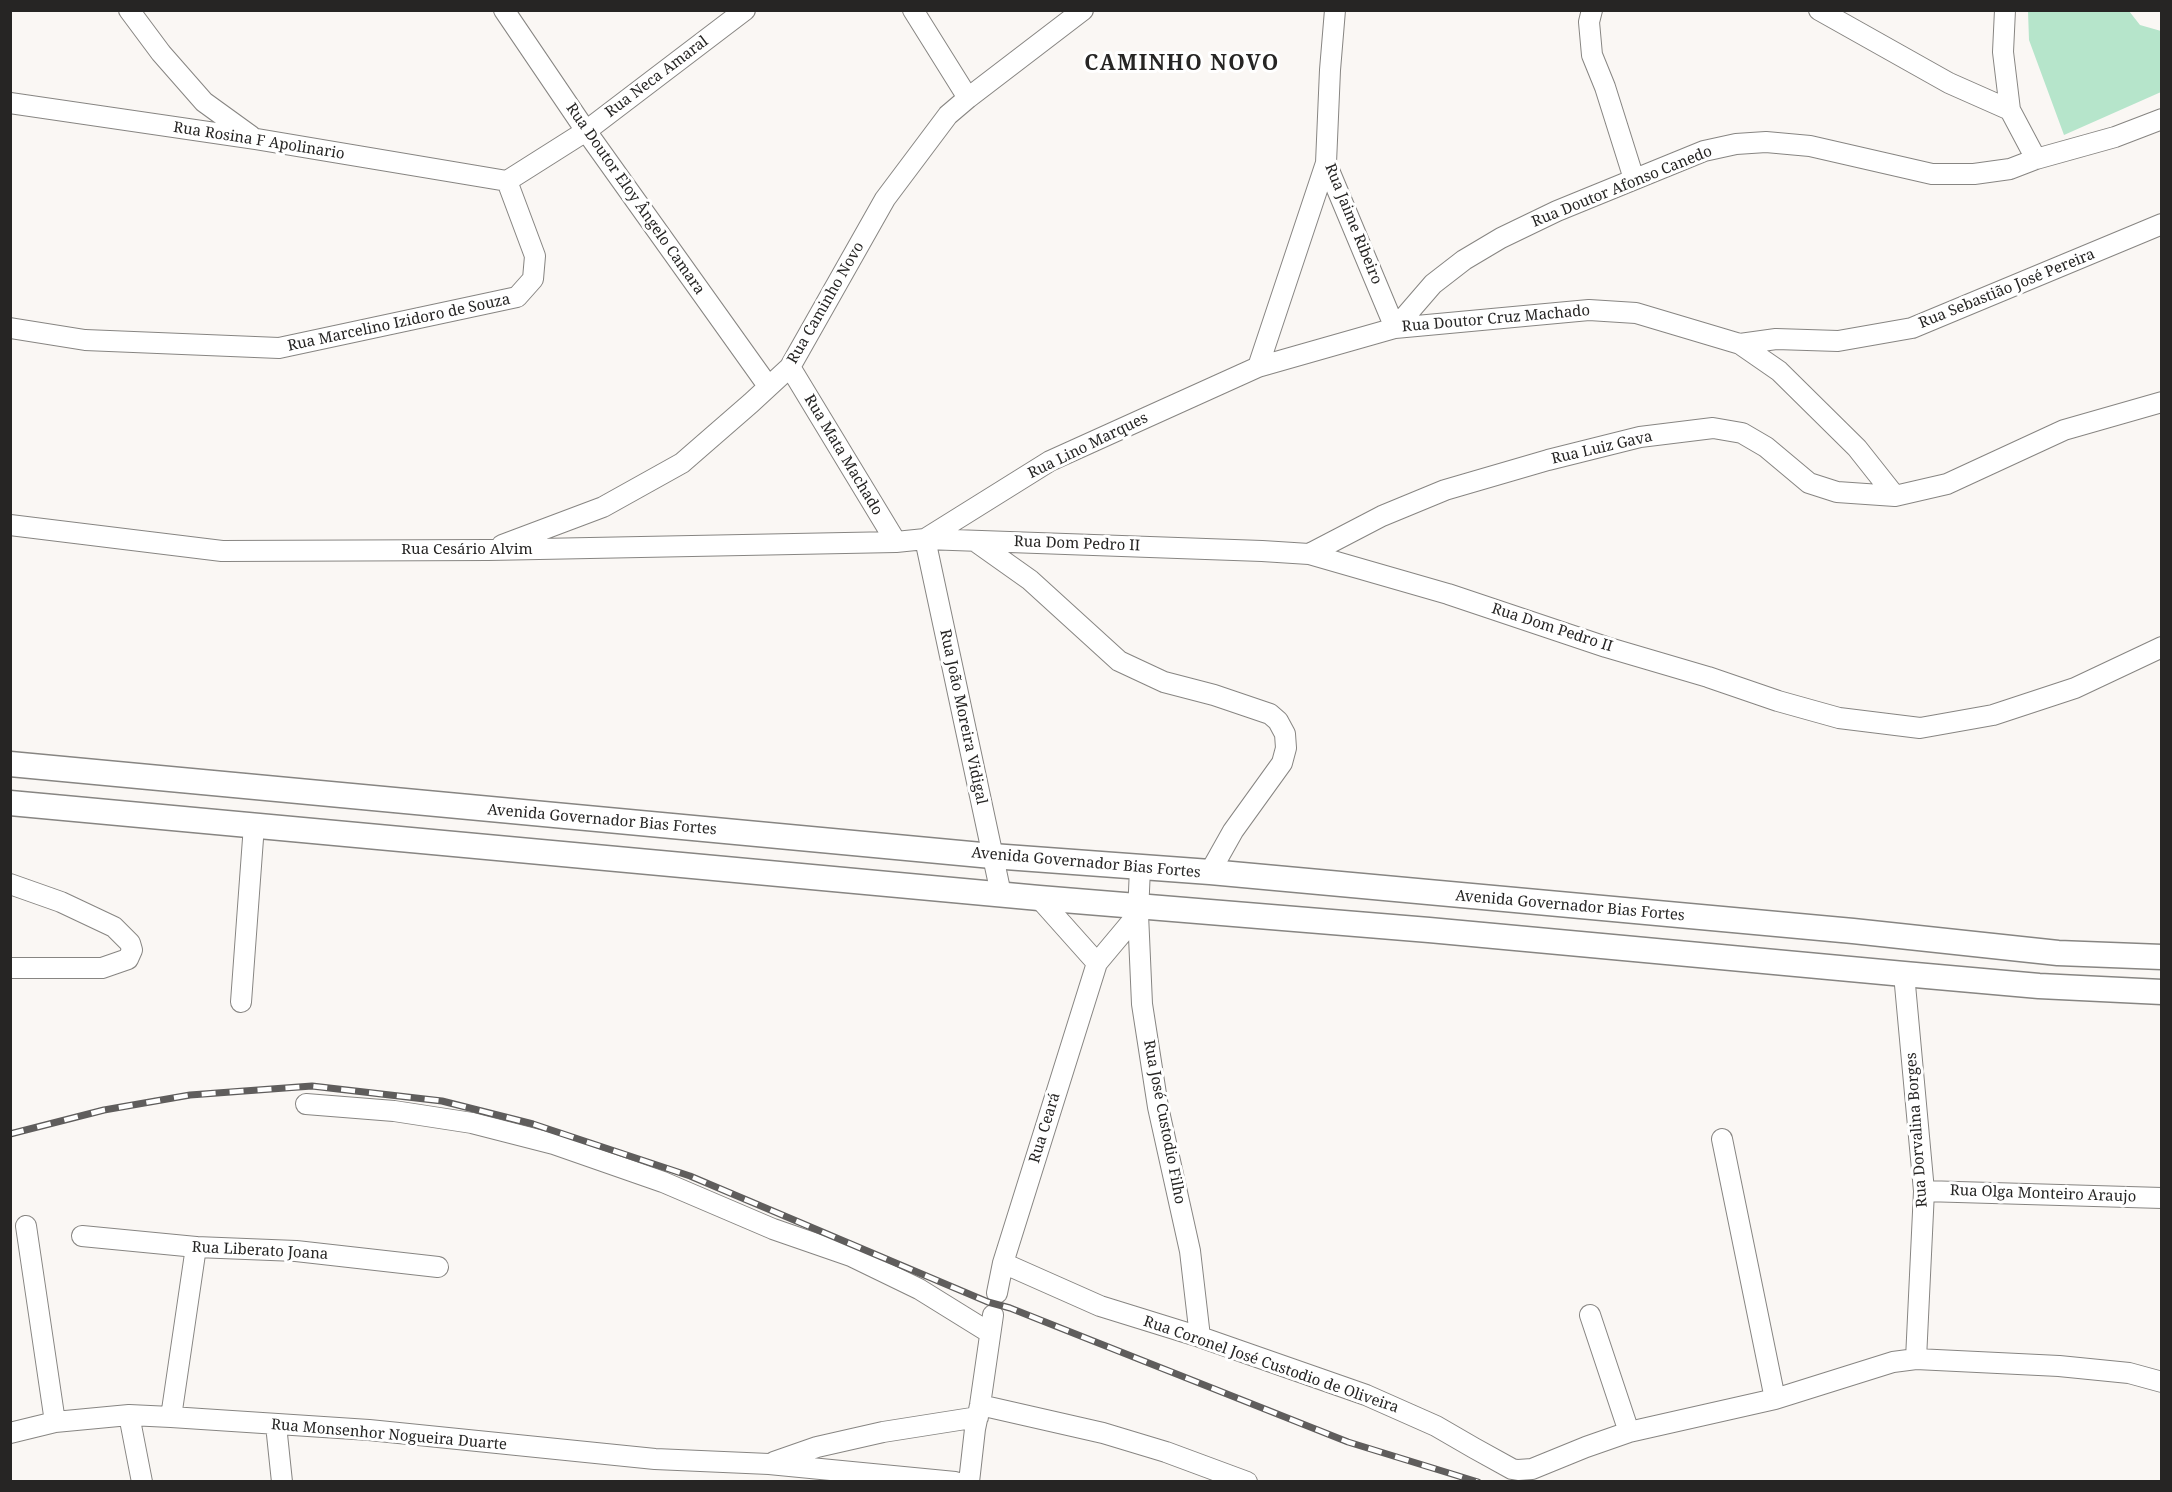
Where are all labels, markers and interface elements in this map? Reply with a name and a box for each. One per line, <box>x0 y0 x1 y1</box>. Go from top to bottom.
street label: Rua Neca Amaral <box>602 33 712 121</box>
district label: CAMINHO NOVO <box>1084 51 1280 77</box>
street label: Rua Doutor Eloy Ângelo Camara <box>562 100 708 298</box>
street label: Rua Rosina F Apolinario <box>172 119 346 163</box>
street label: Rua Doutor Afonso Canedo <box>1529 143 1715 231</box>
street label: Rua Jaime Ribeiro <box>1321 161 1385 287</box>
street label: Rua Caminho Novo <box>784 239 868 367</box>
street label: Rua Sebastião José Pereira <box>1916 245 2098 333</box>
street label: Rua Marcelino Izidoro de Souza <box>286 291 512 355</box>
street label: Rua Doutor Cruz Machado <box>1401 302 1591 336</box>
street label: Rua Mata Machado <box>800 391 886 519</box>
street label: Rua Lino Marques <box>1025 409 1151 483</box>
street label: Rua Luiz Gava <box>1550 428 1654 468</box>
street label: Rua Dom Pedro II <box>1014 533 1140 555</box>
street label: Rua Cesário Alvim <box>401 541 533 559</box>
street label: Rua Dom Pedro II <box>1489 600 1615 656</box>
street label: Rua João Moreira Vidigal <box>936 628 990 806</box>
street label: Avenida Governador Bias Fortes <box>487 801 717 839</box>
street label: Avenida Governador Bias Fortes <box>971 844 1201 882</box>
street label: Avenida Governador Bias Fortes <box>1455 887 1685 925</box>
street label: Rua José Custodio Filho <box>1139 1038 1189 1206</box>
street label: Rua Dorvalina Borges <box>1903 1052 1931 1208</box>
street label: Rua Ceará <box>1026 1091 1064 1165</box>
street label: Rua Olga Monteiro Araujo <box>1949 1182 2137 1206</box>
street label: Rua Liberato Joana <box>191 1238 329 1264</box>
street label: Rua Coronel José Custodio de Oliveira <box>1141 1313 1401 1417</box>
street label: Rua Monsenhor Nogueira Duarte <box>270 1416 508 1454</box>

